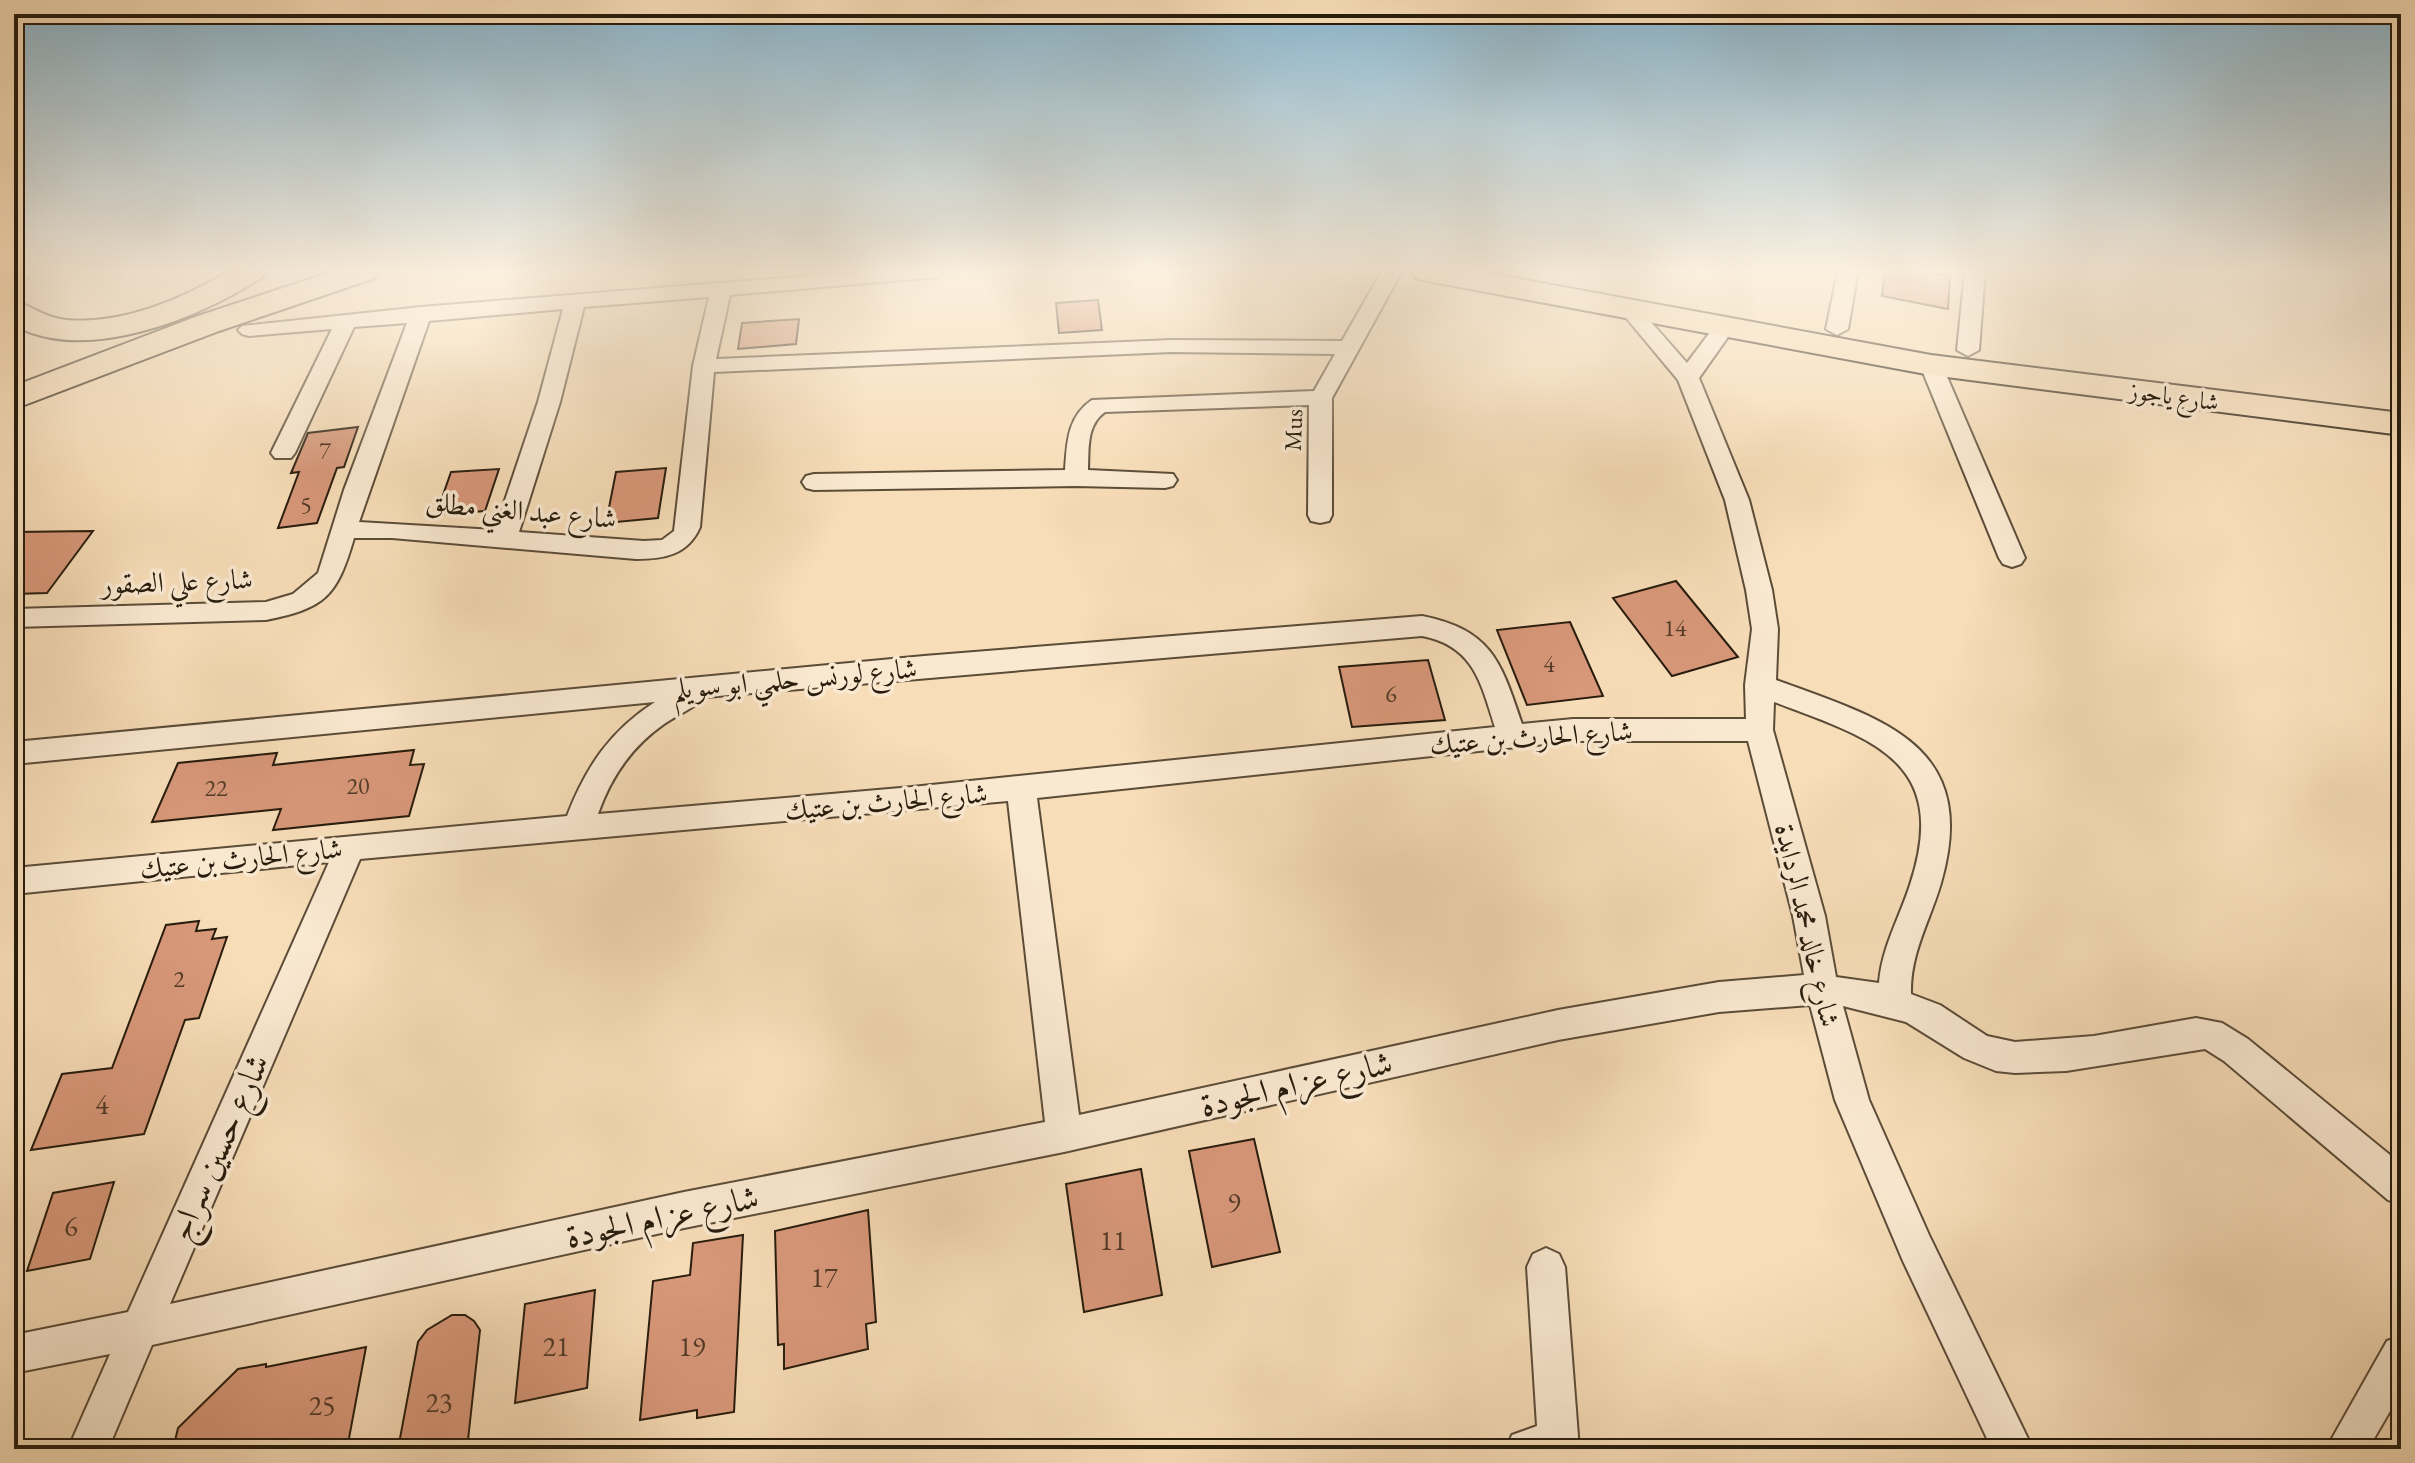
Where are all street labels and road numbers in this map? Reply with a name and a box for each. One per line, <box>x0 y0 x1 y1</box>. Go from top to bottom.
street label: شارع ياجوز <box>2125 374 2221 423</box>
street label: Mus <box>1277 408 1309 452</box>
street label: شارع عبد الغني مطلق <box>423 484 618 545</box>
street label: شارع علي الصقور <box>97 560 254 611</box>
street label: شارع لورنس حلمي ابو سويلم <box>671 649 920 718</box>
street label: شارع الحارث بن عتيك <box>1428 712 1634 768</box>
street label: شارع الحارث بن عتيك <box>783 774 990 834</box>
street label: شارع خالد محمد الردايدة <box>1761 820 1849 1032</box>
street label: شارع الحارث بن عتيك <box>138 829 345 893</box>
street label: شارع عزام الجودة <box>1196 1040 1398 1134</box>
street label: شارع حسين سراج <box>157 1047 286 1251</box>
street label: شارع عزام الجودة <box>562 1174 764 1266</box>

